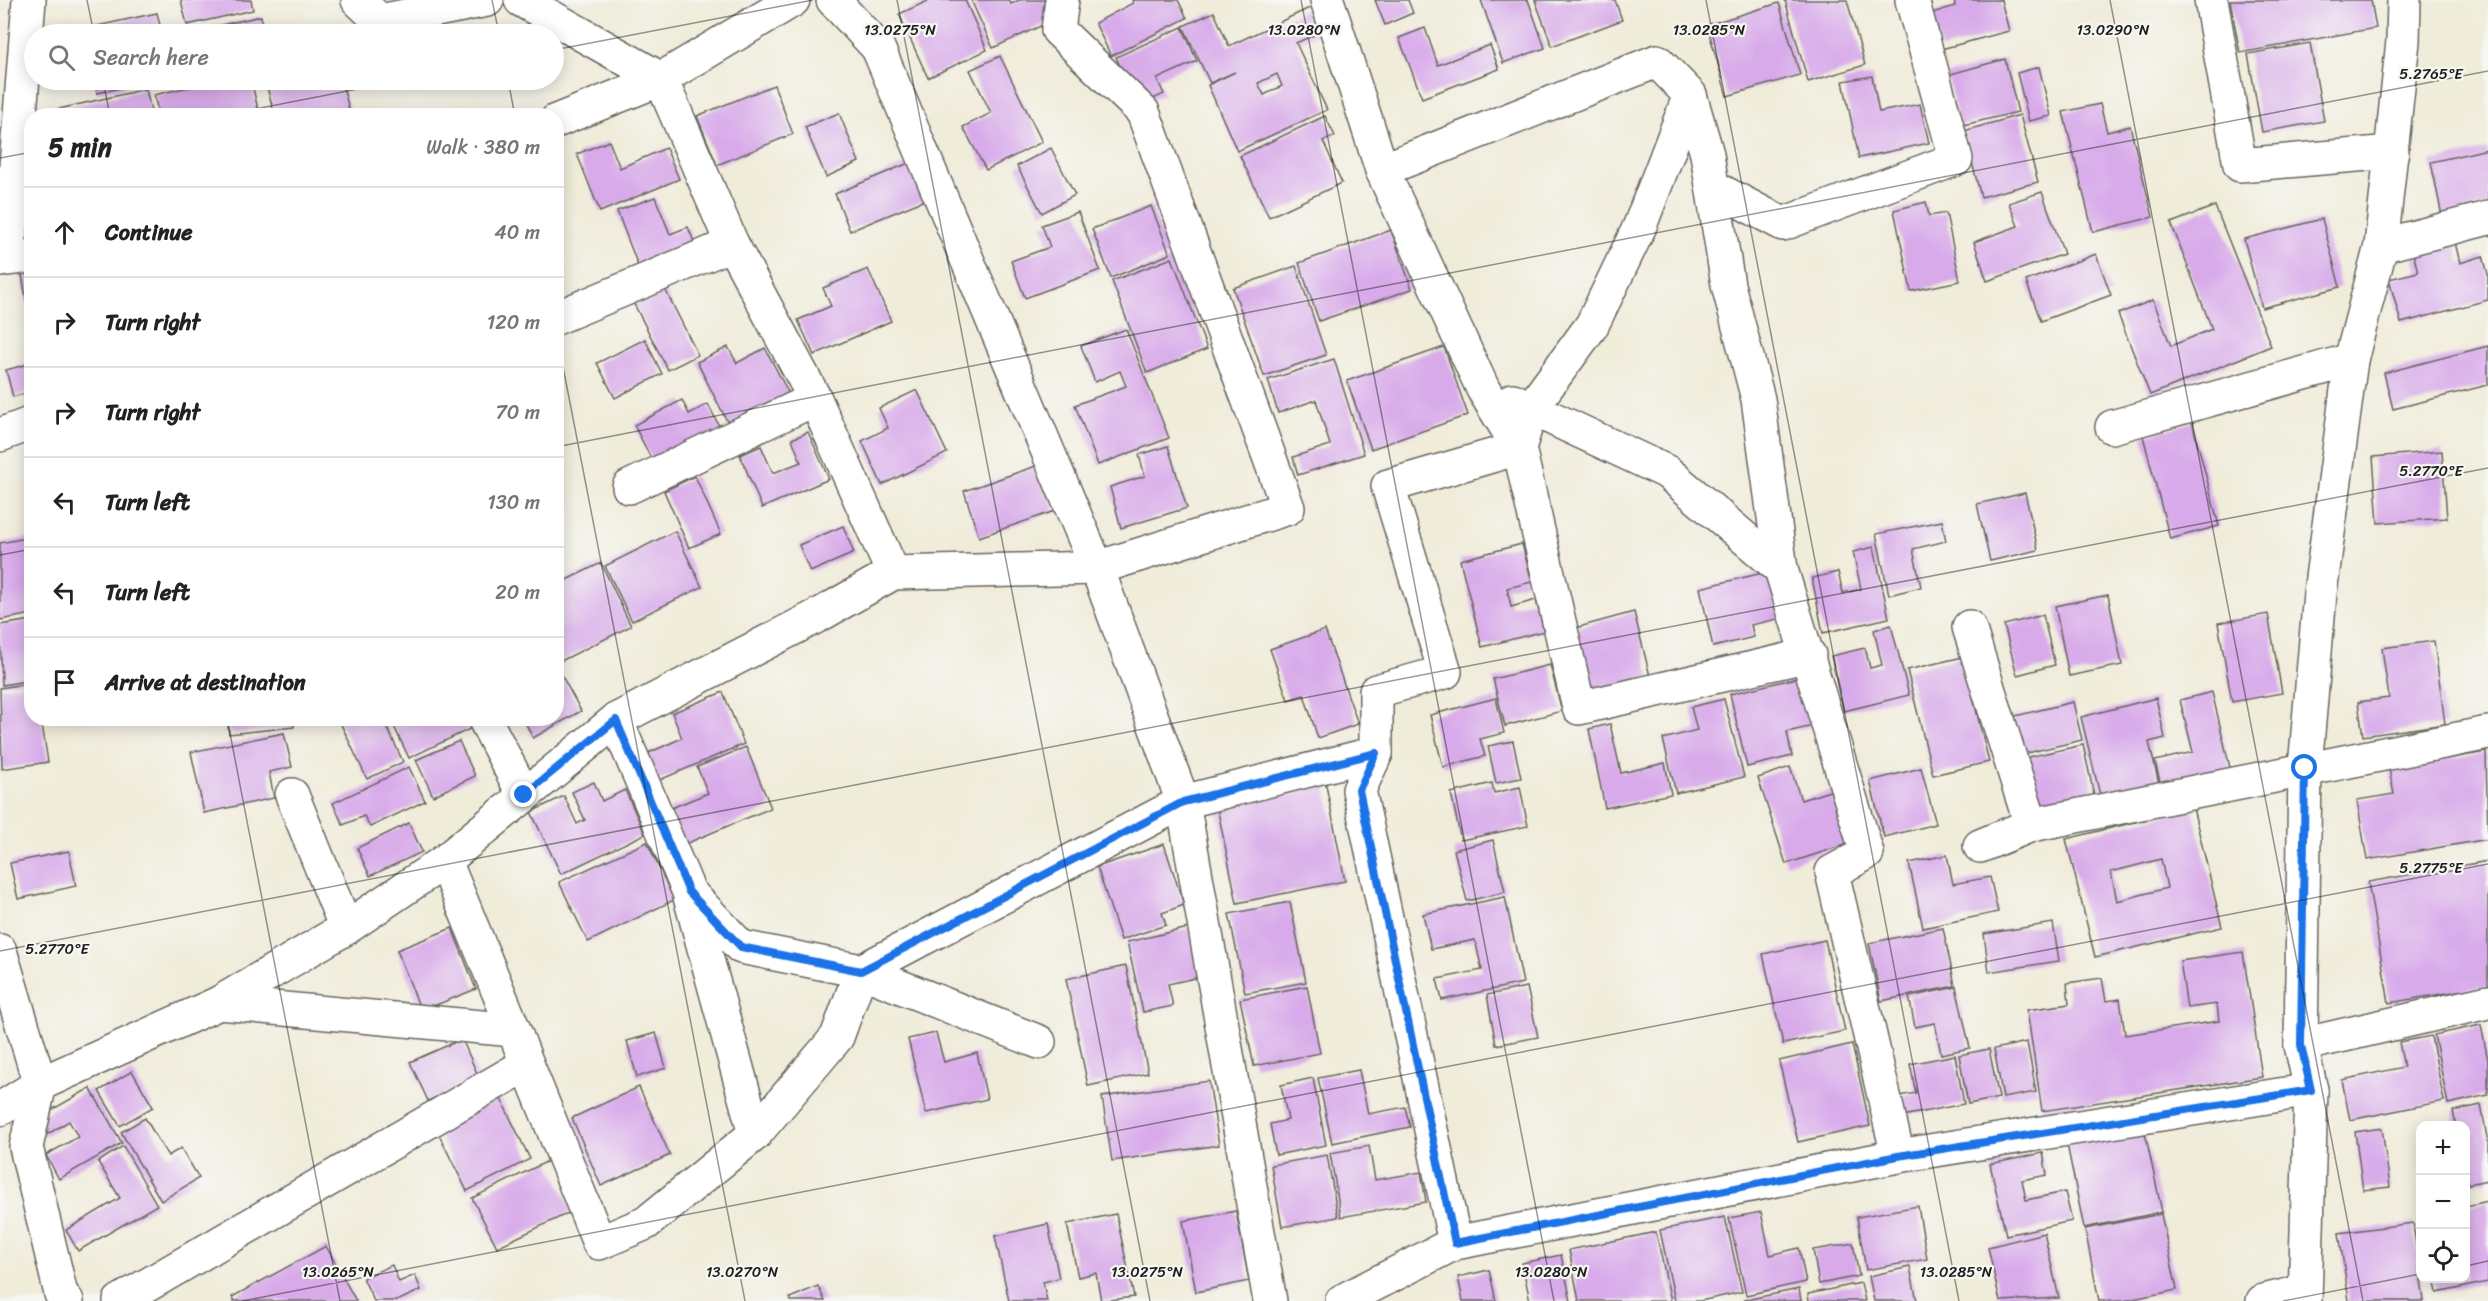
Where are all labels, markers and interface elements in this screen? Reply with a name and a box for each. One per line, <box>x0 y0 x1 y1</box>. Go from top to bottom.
text: 13.0275°N <box>864 17 937 43</box>
text: 13.0280°N <box>1268 17 1341 43</box>
text: 13.0285°N <box>1673 17 1746 43</box>
text: 13.0290°N <box>2077 17 2150 43</box>
search box <box>24 24 564 90</box>
text: Search here <box>93 38 209 77</box>
icon: search <box>45 41 78 74</box>
text: 5.2765°E <box>2399 61 2464 87</box>
text: 5 min <box>48 124 112 170</box>
text: Walk · 380 m <box>426 130 540 165</box>
text: Continue <box>105 213 193 252</box>
text: 40 m <box>494 215 540 250</box>
icon: ahead <box>48 216 81 249</box>
text: Turn right <box>105 303 200 342</box>
text: 120 m <box>487 305 540 340</box>
icon: right <box>48 306 81 339</box>
text: Turn right <box>105 393 200 432</box>
text: 70 m <box>495 395 540 430</box>
icon: right <box>48 396 81 429</box>
text: 5.2770°E <box>2399 458 2465 484</box>
text: Turn left <box>105 483 190 522</box>
text: 130 m <box>487 485 540 520</box>
icon: left <box>48 486 81 519</box>
text: Turn left <box>105 573 190 612</box>
text: 20 m <box>495 575 540 610</box>
icon: left <box>48 576 81 609</box>
text: Arrive at destination <box>105 663 306 702</box>
icon: arrive <box>48 666 81 699</box>
route start <box>2291 754 2317 780</box>
route end <box>510 781 536 807</box>
text: 5.2775°E <box>2399 855 2464 881</box>
text: 5.2770°E <box>25 936 91 962</box>
map controls <box>2416 1121 2470 1283</box>
button: + <box>2416 1121 2470 1175</box>
button: − <box>2416 1175 2470 1229</box>
button: locate <box>2416 1229 2470 1283</box>
text: 13.0265°N <box>302 1259 375 1285</box>
text: 13.0270°N <box>706 1259 779 1285</box>
text: 13.0275°N <box>1111 1259 1184 1285</box>
text: 13.0280°N <box>1515 1259 1588 1285</box>
text: 13.0285°N <box>1920 1259 1993 1285</box>

